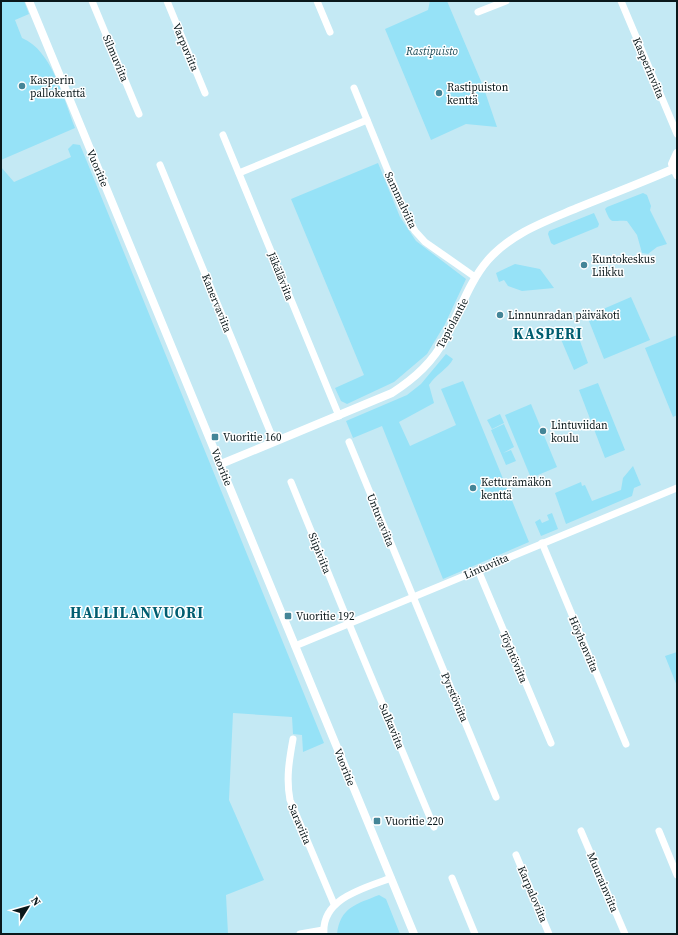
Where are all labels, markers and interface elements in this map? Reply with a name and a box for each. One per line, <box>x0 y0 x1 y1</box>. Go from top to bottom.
street label: Varpuviita <box>169 21 202 74</box>
street label: Silmuviita <box>99 32 132 84</box>
street label: Kasperinviita <box>629 35 668 101</box>
park label: Rastipuisto <box>405 44 459 59</box>
place label: Kasperin pallokenttä <box>30 73 86 101</box>
place label: Rastipuiston kenttä <box>447 80 509 108</box>
marker: Kasperin pallokenttä <box>17 81 27 91</box>
marker: Rastipuiston kenttä <box>434 88 444 98</box>
street label: Vuoritie <box>83 147 112 190</box>
street label: Sammalviita <box>381 169 420 231</box>
street label: Jäkäläviita <box>264 249 297 303</box>
place label: Kuntokeskus Liikku <box>592 252 655 280</box>
marker: Kuntokeskus Liikku <box>579 260 589 270</box>
street label: Kanervaviita <box>198 272 235 335</box>
street label: Tapiolantie <box>433 295 472 351</box>
place label: Linnunradan päiväkoti <box>508 308 620 323</box>
marker: Linnunradan päiväkoti <box>495 310 505 320</box>
district label: KASPERI <box>513 323 583 344</box>
place label: Lintuviidan koulu <box>551 418 608 446</box>
marker: Lintuviidan koulu <box>538 426 548 436</box>
place label: Vuoritie 160 <box>223 430 282 445</box>
marker: Vuoritie 160 <box>210 432 220 442</box>
street label: Vuoritie <box>207 446 236 489</box>
place label: Ketturämäkön kenttä <box>481 475 552 503</box>
marker: Ketturämäkön kenttä <box>468 483 478 493</box>
street label: Untuvaviita <box>363 491 398 549</box>
street label: Siipiviita <box>305 530 335 576</box>
street label: Lintuviita <box>461 550 511 583</box>
district label: HALLILANVUORI <box>70 602 204 623</box>
place label: Vuoritie 192 <box>296 609 355 624</box>
marker: Vuoritie 192 <box>283 611 293 621</box>
street label: Höyhenviita <box>565 614 602 675</box>
street label: Töyhtöviita <box>496 629 531 686</box>
street label: Pyrstöviita <box>437 670 472 725</box>
street label: Sulkaviita <box>375 701 408 752</box>
street label: Vuoritie <box>330 746 359 789</box>
street label: Saraviita <box>284 802 315 847</box>
place label: Vuoritie 220 <box>385 814 444 829</box>
marker: Vuoritie 220 <box>372 816 382 826</box>
street label: Muurainviita <box>583 850 622 915</box>
street label: Karpaloviita <box>514 864 551 925</box>
north arrow <box>8 887 48 927</box>
text: N <box>27 894 44 909</box>

